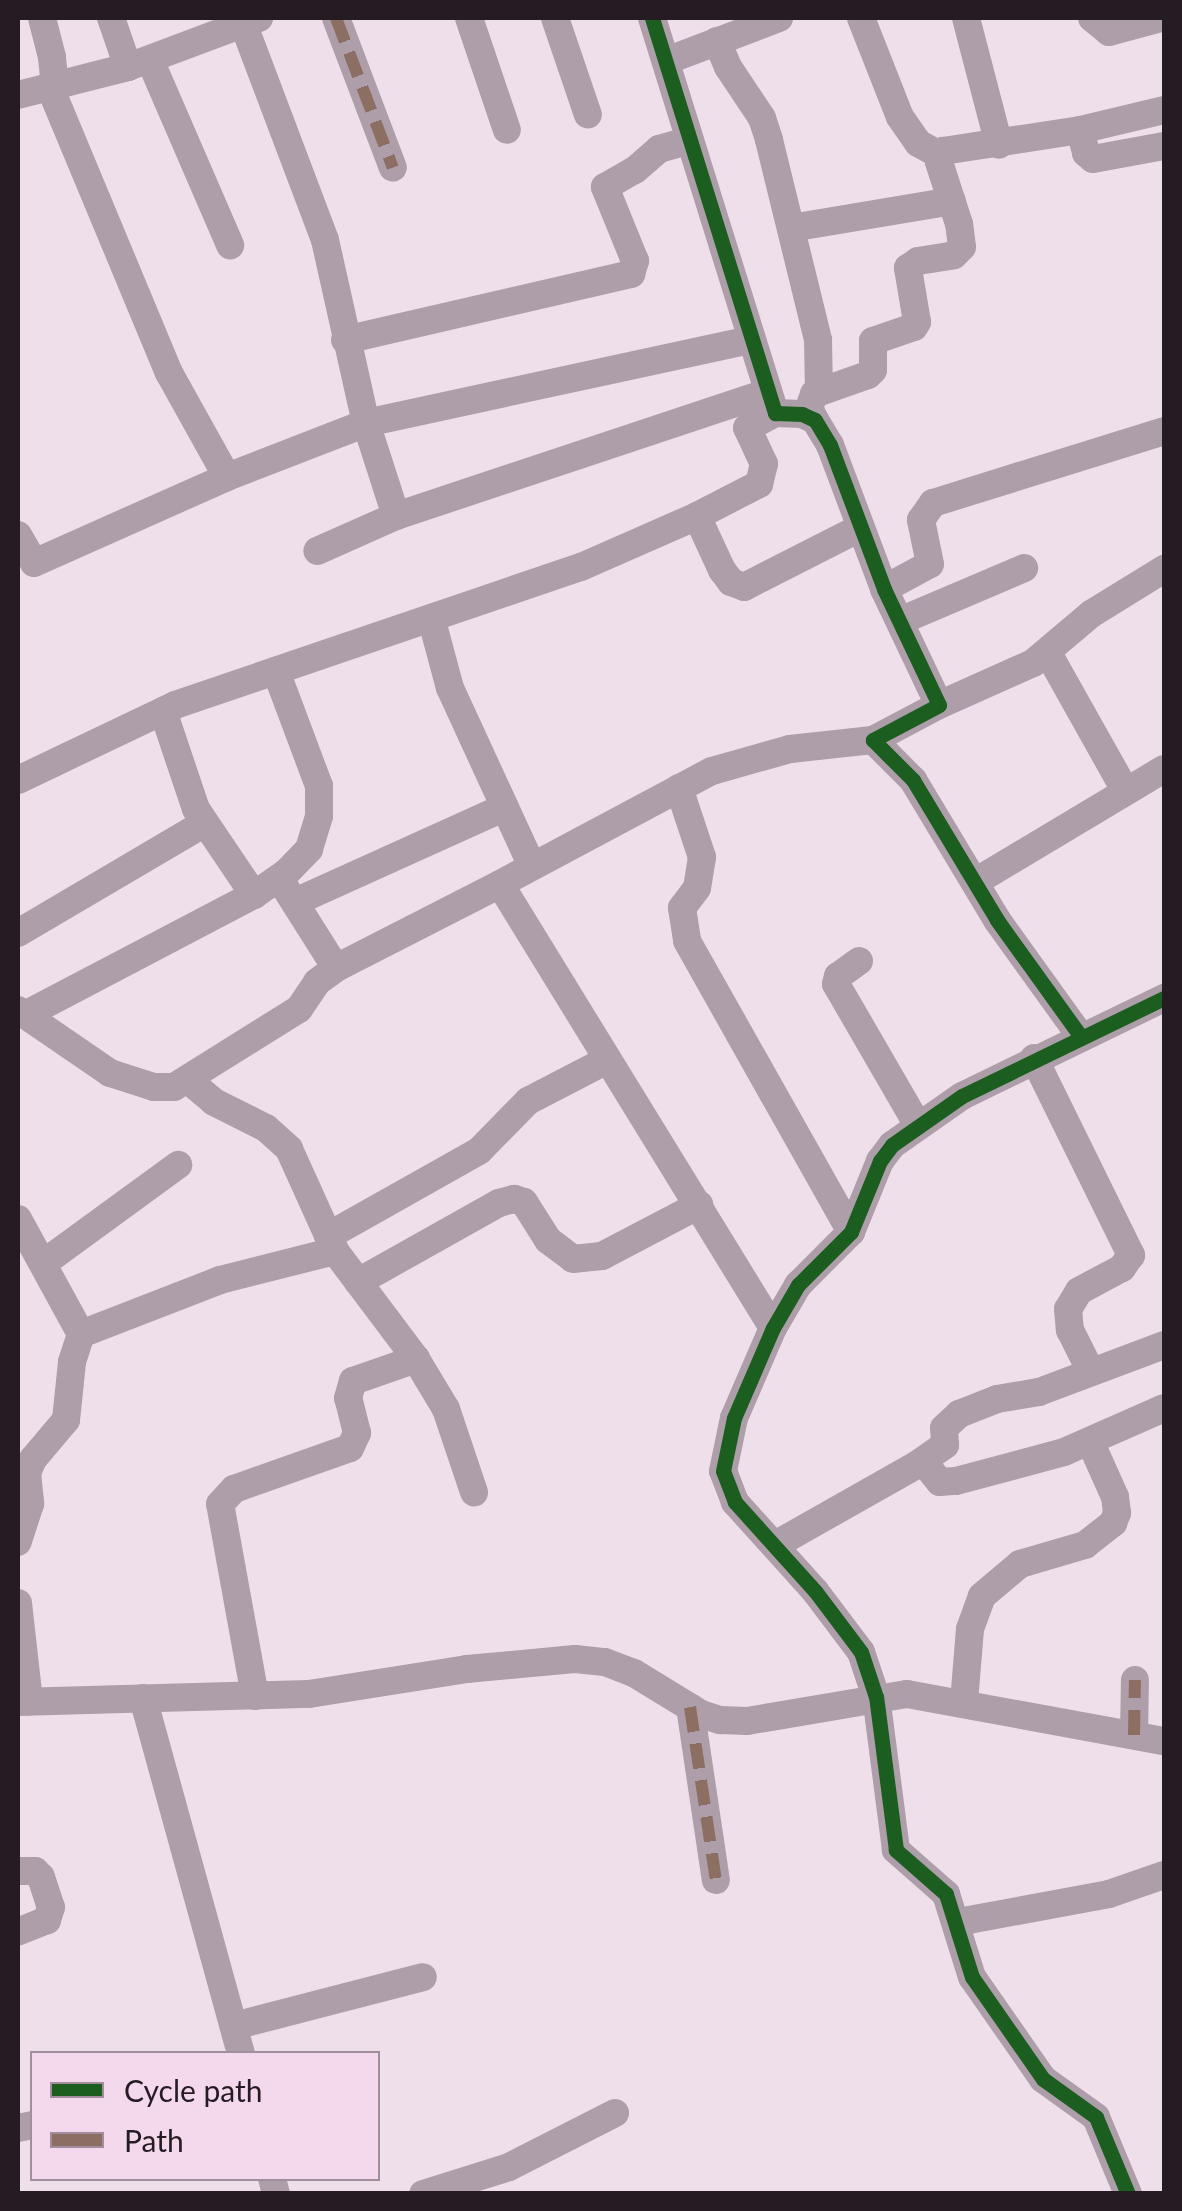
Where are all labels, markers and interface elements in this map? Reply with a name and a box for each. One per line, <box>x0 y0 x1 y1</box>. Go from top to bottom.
legend <box>30 2051 380 2181</box>
text: Cycle path <box>124 2072 263 2108</box>
text: Path <box>124 2122 184 2158</box>

